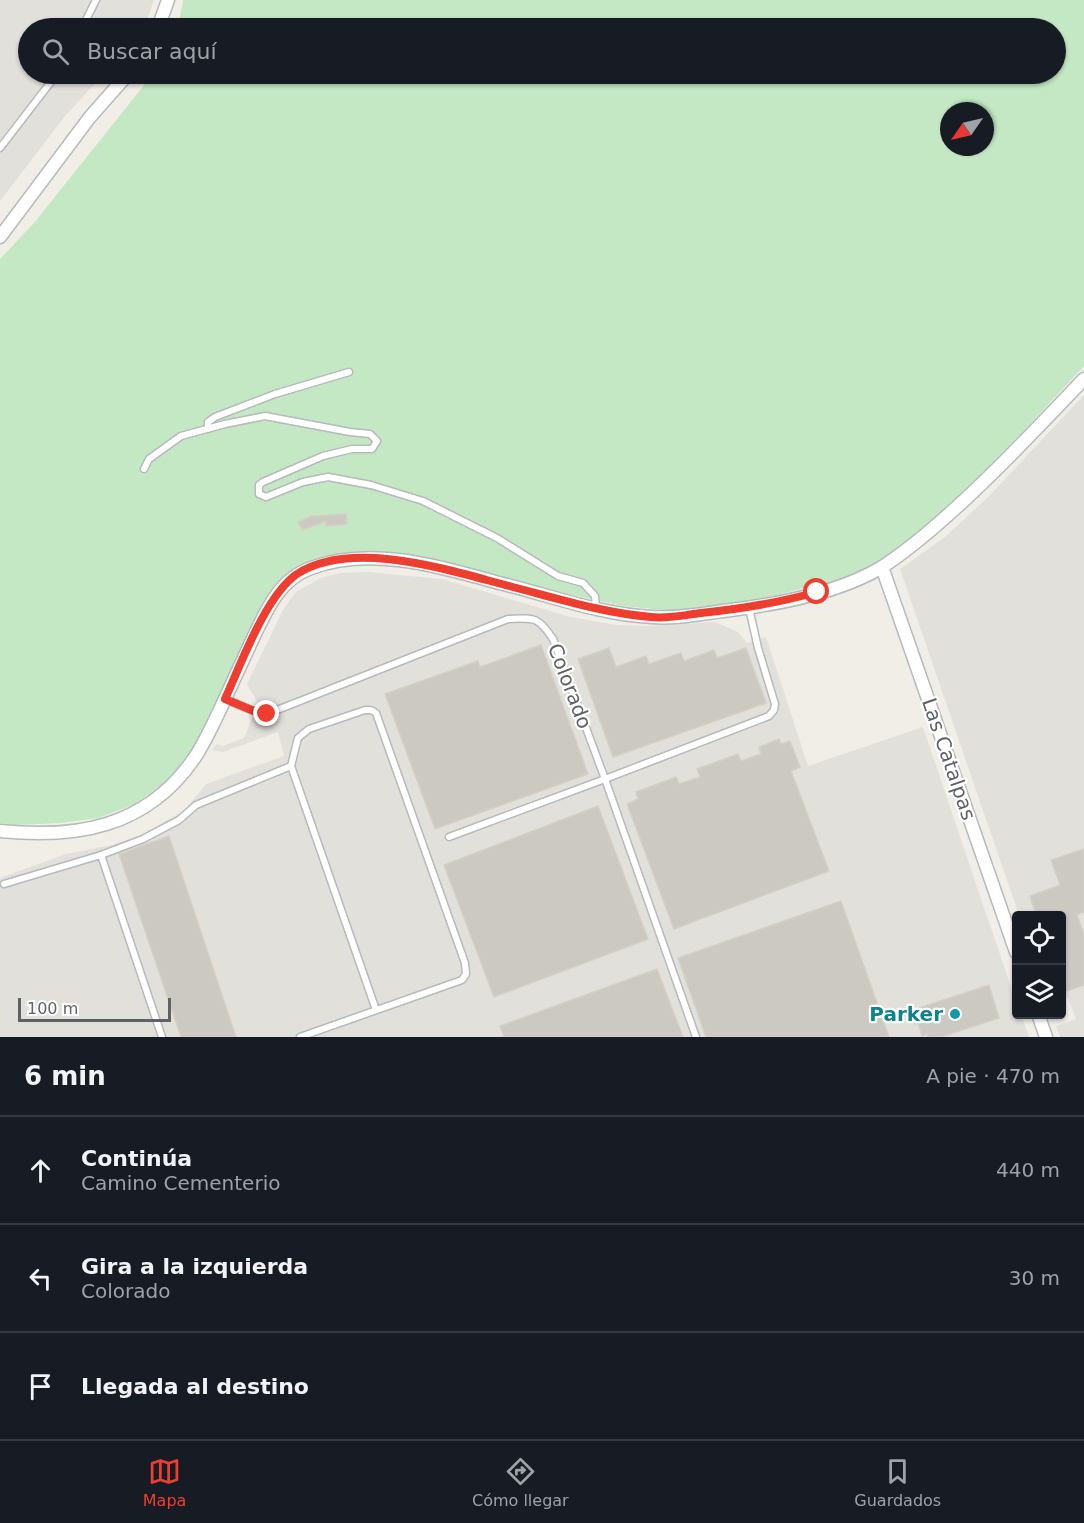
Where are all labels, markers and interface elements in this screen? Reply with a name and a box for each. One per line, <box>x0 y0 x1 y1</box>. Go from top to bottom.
search box <box>18 18 1066 84</box>
icon: search <box>39 35 72 68</box>
text: Buscar aquí <box>87 39 217 64</box>
north arrow <box>940 102 994 156</box>
route start <box>803 578 829 604</box>
street label: Colorado <box>543 640 597 732</box>
street label: Las Catalpas <box>917 695 981 823</box>
route end <box>253 700 279 726</box>
map controls <box>1012 911 1066 1019</box>
button: locate <box>1012 911 1066 965</box>
button: layers <box>1012 965 1066 1019</box>
scale bar <box>18 995 171 1022</box>
text: 100 m <box>27 999 78 1018</box>
place label: Parker <box>869 1002 943 1026</box>
marker: Parker <box>948 1007 962 1021</box>
text: 6 min <box>24 1061 106 1091</box>
text: A pie · 470 m <box>926 1064 1060 1088</box>
text: Continúa <box>81 1146 192 1171</box>
icon: ahead <box>24 1154 57 1187</box>
text: 440 m <box>996 1158 1060 1182</box>
text: Camino Cementerio <box>81 1171 280 1195</box>
text: Gira a la izquierda <box>81 1254 308 1279</box>
icon: left <box>24 1262 57 1295</box>
text: 30 m <box>1009 1266 1060 1290</box>
text: Colorado <box>81 1279 170 1303</box>
icon: arrive <box>24 1370 57 1403</box>
text: Llegada al destino <box>81 1374 309 1399</box>
tab: Mapa <box>143 1455 186 1510</box>
tab: Cómo llegar <box>472 1455 569 1510</box>
tab: Guardados <box>854 1455 941 1510</box>

